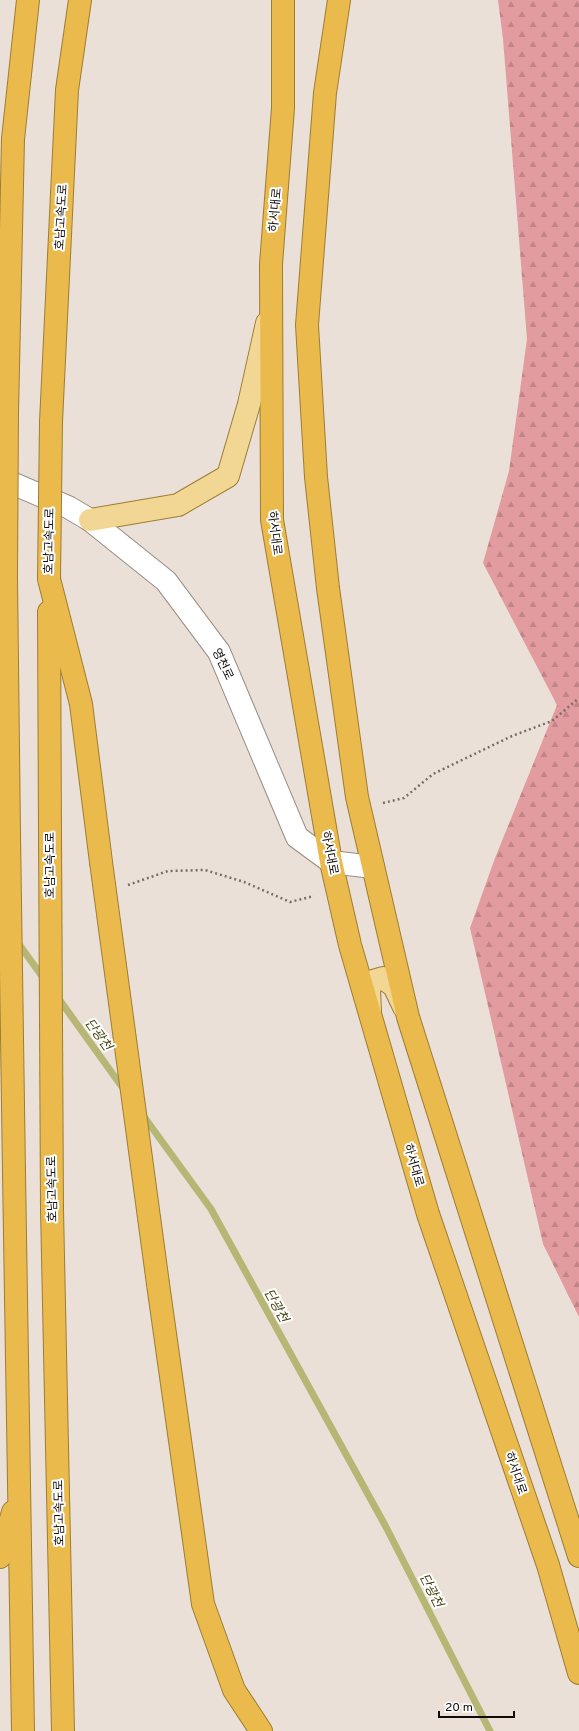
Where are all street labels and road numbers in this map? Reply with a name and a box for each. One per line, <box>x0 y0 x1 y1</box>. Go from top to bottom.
street label: 호남고속도로 <box>52 184 72 251</box>
street label: 하서대로 <box>266 187 286 233</box>
street label: 호남고속도로 <box>41 508 59 574</box>
street label: 하서대로 <box>263 510 285 556</box>
street label: 영천로 <box>208 646 237 683</box>
street label: 하서대로 <box>317 830 341 876</box>
street label: 호남고속도로 <box>43 832 59 898</box>
street label: 하서대로 <box>399 1142 427 1189</box>
street label: 호남고속도로 <box>44 1156 62 1222</box>
street label: 하서대로 <box>500 1450 530 1497</box>
street label: 호남고속도로 <box>51 1480 69 1546</box>

